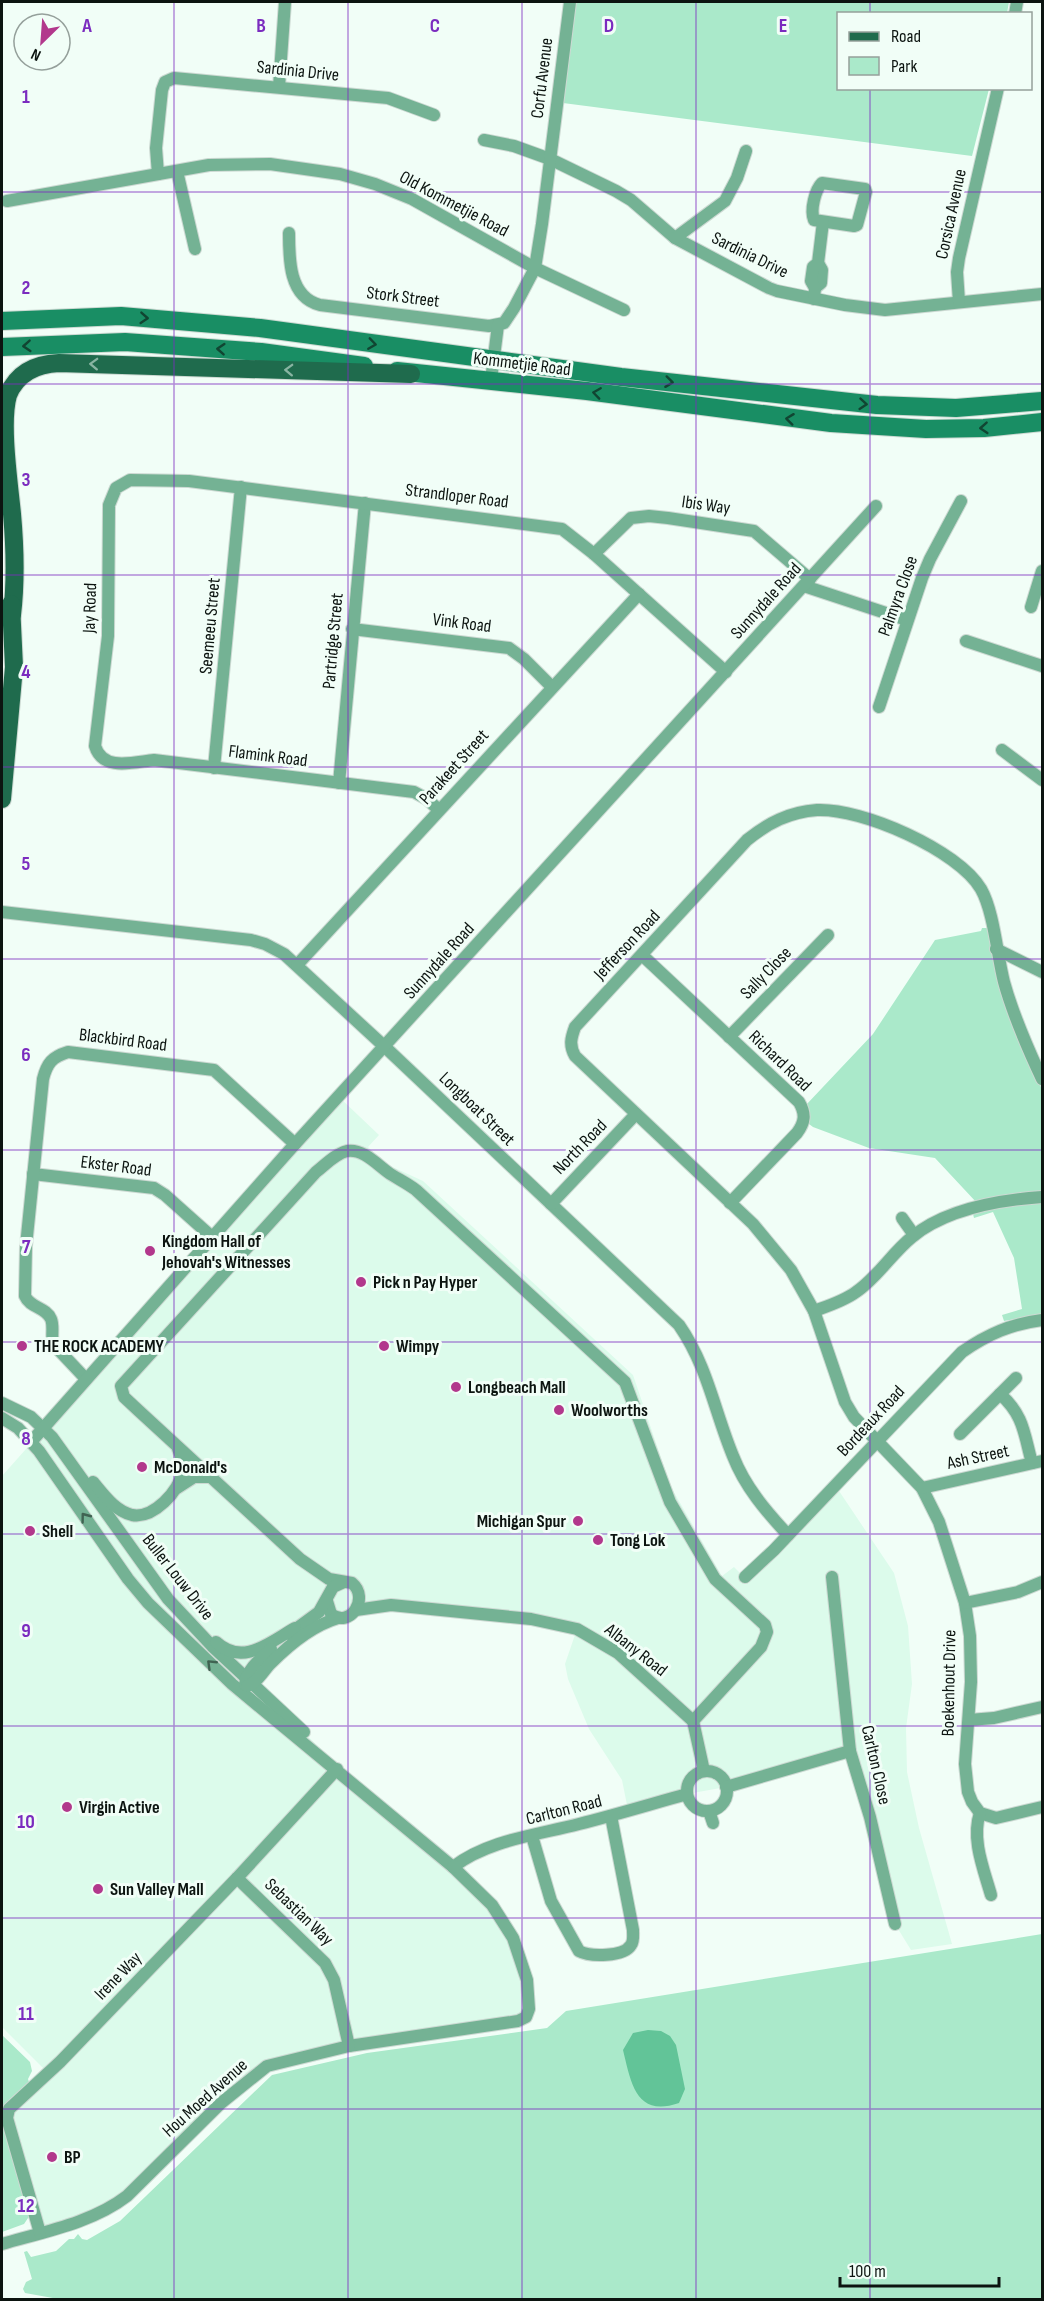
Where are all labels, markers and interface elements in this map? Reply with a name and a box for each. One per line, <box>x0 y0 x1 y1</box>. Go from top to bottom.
north arrow <box>12 12 72 72</box>
legend <box>837 12 1032 90</box>
text: A <box>81 14 92 38</box>
text: B <box>256 14 266 38</box>
text: C <box>430 14 440 38</box>
text: D <box>604 14 614 38</box>
text: E <box>779 14 787 38</box>
text: Road <box>891 26 921 47</box>
street label: Corfu Avenue <box>527 36 557 120</box>
text: N <box>28 44 44 65</box>
street label: Sardinia Drive <box>256 56 340 86</box>
text: Park <box>891 56 917 77</box>
text: 1 <box>22 85 30 109</box>
street label: Old Kommetjie Road <box>396 166 512 242</box>
street label: Corsica Avenue <box>931 167 971 261</box>
street label: Sardinia Drive <box>708 227 792 283</box>
text: 2 <box>22 276 30 300</box>
street label: Stork Street <box>365 282 441 312</box>
one-way arrow <box>139 311 148 324</box>
one-way arrow <box>367 337 376 349</box>
one-way arrow <box>22 339 31 352</box>
one-way arrow <box>217 343 226 356</box>
street label: Kommetjie Road <box>472 348 572 380</box>
one-way arrow <box>90 358 99 371</box>
one-way arrow <box>285 364 294 376</box>
one-way arrow <box>665 375 674 388</box>
one-way arrow <box>592 387 601 399</box>
one-way arrow <box>859 397 868 410</box>
one-way arrow <box>785 413 794 426</box>
one-way arrow <box>980 421 989 434</box>
text: 3 <box>22 468 31 492</box>
street label: Strandloper Road <box>404 479 510 513</box>
street label: Ibis Way <box>680 491 732 519</box>
street label: Palmyra Close <box>874 553 922 639</box>
street label: Sunnydale Road <box>726 559 806 643</box>
street label: Seemeeu Street <box>195 576 225 675</box>
street label: Jay Road <box>79 583 101 634</box>
street label: Partridge Street <box>318 592 348 690</box>
street label: Vink Road <box>431 609 493 637</box>
text: 4 <box>21 660 31 684</box>
street label: Parakeet Street <box>415 725 493 809</box>
street label: Flamink Road <box>227 741 309 771</box>
text: 5 <box>22 852 31 876</box>
street label: Jefferson Road <box>589 906 665 985</box>
street label: Sunnydale Road <box>399 919 479 1003</box>
street label: Sally Close <box>736 943 796 1003</box>
street label: Blackbird Road <box>78 1024 168 1056</box>
street label: Richard Road <box>744 1026 816 1096</box>
text: 6 <box>21 1043 31 1067</box>
street label: Longboat Street <box>435 1068 520 1151</box>
street label: North Road <box>549 1115 611 1179</box>
street label: Ekster Road <box>79 1151 153 1181</box>
place label: Kingdom Hall of Jehovah's Witnesses <box>161 1231 291 1273</box>
text: 7 <box>22 1235 31 1259</box>
marker: Kingdom Hall of Jehovah's Witnesses <box>143 1244 157 1258</box>
place label: Pick n Pay Hyper <box>373 1272 478 1293</box>
marker: Pick n Pay Hyper <box>354 1275 368 1289</box>
place label: THE ROCK ACADEMY <box>34 1336 165 1357</box>
place label: Wimpy <box>396 1336 440 1357</box>
marker: THE ROCK ACADEMY <box>15 1339 29 1353</box>
marker: Wimpy <box>377 1339 391 1353</box>
place label: Longbeach Mall <box>468 1377 566 1398</box>
marker: Longbeach Mall <box>449 1380 463 1394</box>
street label: Bordeaux Road <box>833 1381 909 1461</box>
place label: Woolworths <box>571 1400 648 1421</box>
marker: Woolworths <box>552 1403 566 1417</box>
text: 8 <box>21 1427 31 1451</box>
street label: Ash Street <box>944 1440 1011 1474</box>
place label: McDonald's <box>154 1457 227 1478</box>
marker: McDonald's <box>135 1460 149 1474</box>
place label: Michigan Spur <box>477 1511 566 1532</box>
one-way arrow <box>81 1512 92 1523</box>
marker: Michigan Spur <box>571 1514 585 1528</box>
place label: Shell <box>42 1521 73 1542</box>
marker: Shell <box>23 1524 37 1538</box>
street label: Buller Louw Drive <box>138 1530 218 1624</box>
place label: Tong Lok <box>610 1530 666 1551</box>
marker: Tong Lok <box>591 1533 605 1547</box>
text: 9 <box>21 1619 31 1643</box>
street label: Albany Road <box>600 1619 671 1681</box>
street label: Boekenhout Drive <box>938 1629 960 1737</box>
one-way arrow <box>208 1660 219 1671</box>
street label: Carlton Close <box>857 1723 895 1807</box>
street label: Carlton Road <box>524 1790 604 1830</box>
place label: Virgin Active <box>79 1797 160 1818</box>
marker: Virgin Active <box>60 1800 74 1814</box>
text: 10 <box>17 1810 35 1834</box>
street label: Sebastian Way <box>260 1874 338 1950</box>
place label: Sun Valley Mall <box>110 1879 204 1900</box>
marker: Sun Valley Mall <box>91 1882 105 1896</box>
street label: Irene Way <box>90 1948 146 2004</box>
text: 11 <box>18 2002 34 2026</box>
street label: Hou Moed Avenue <box>158 2054 252 2142</box>
place label: BP <box>64 2147 81 2168</box>
marker: BP <box>45 2150 59 2164</box>
text: 12 <box>18 2194 34 2218</box>
scale bar <box>840 2250 999 2288</box>
text: 100 m <box>849 2261 886 2282</box>

